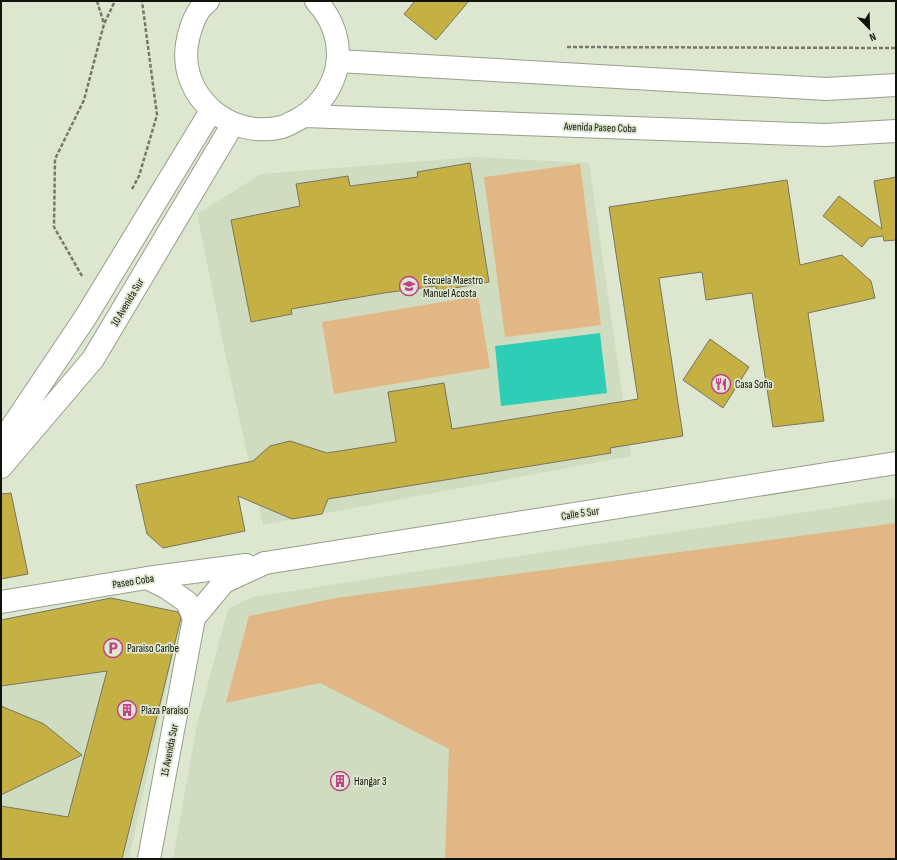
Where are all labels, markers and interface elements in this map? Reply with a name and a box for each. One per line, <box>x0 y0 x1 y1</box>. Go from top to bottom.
north arrow <box>849 8 889 48</box>
text: N <box>867 30 878 44</box>
street label: Avenida Paseo Coba <box>563 120 636 135</box>
place label: Escuela Maestro Manuel Acosta <box>423 274 483 300</box>
school or university icon: Escuela Maestro Manuel Acosta <box>398 275 420 297</box>
street label: 10 Avenida Sur <box>108 276 147 329</box>
restaurant icon: Casa Sofia <box>710 373 732 395</box>
place label: Casa Sofia <box>735 378 773 391</box>
street label: Calle 5 Sur <box>560 504 600 523</box>
street label: Paseo Coba <box>111 572 155 591</box>
parking icon: Paraiso Caribe <box>102 637 124 659</box>
place label: Paraiso Caribe <box>127 642 179 655</box>
building icon: Plaza Paraiso <box>116 699 138 721</box>
place label: Plaza Paraiso <box>141 704 189 717</box>
street label: 15 Avenida Sur <box>158 723 181 777</box>
building icon: Hangar 3 <box>329 770 351 792</box>
place label: Hangar 3 <box>354 775 387 788</box>

